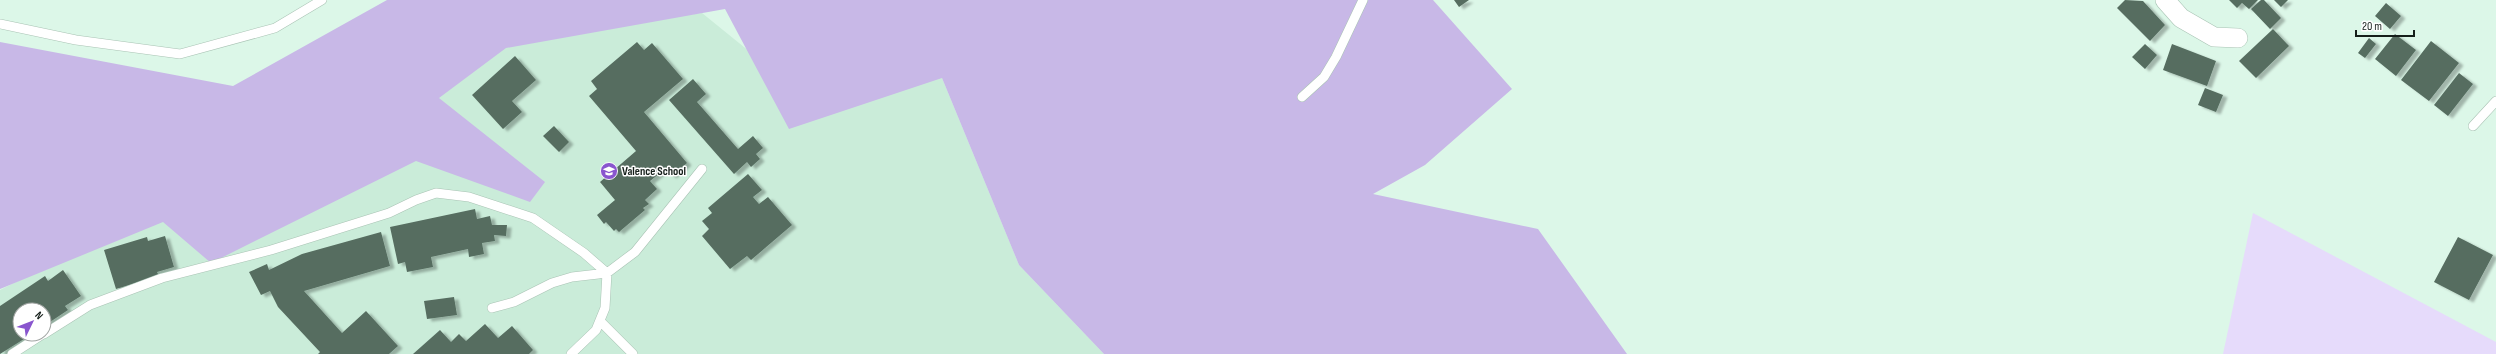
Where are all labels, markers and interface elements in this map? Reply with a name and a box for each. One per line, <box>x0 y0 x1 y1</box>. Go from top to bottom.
scale bar <box>2356 12 2414 38</box>
text: 20 m <box>2362 19 2382 34</box>
school or university icon: Valence School <box>599 161 619 181</box>
place label: Valence School <box>622 164 686 179</box>
north arrow <box>12 302 52 342</box>
text: N <box>32 309 46 322</box>

